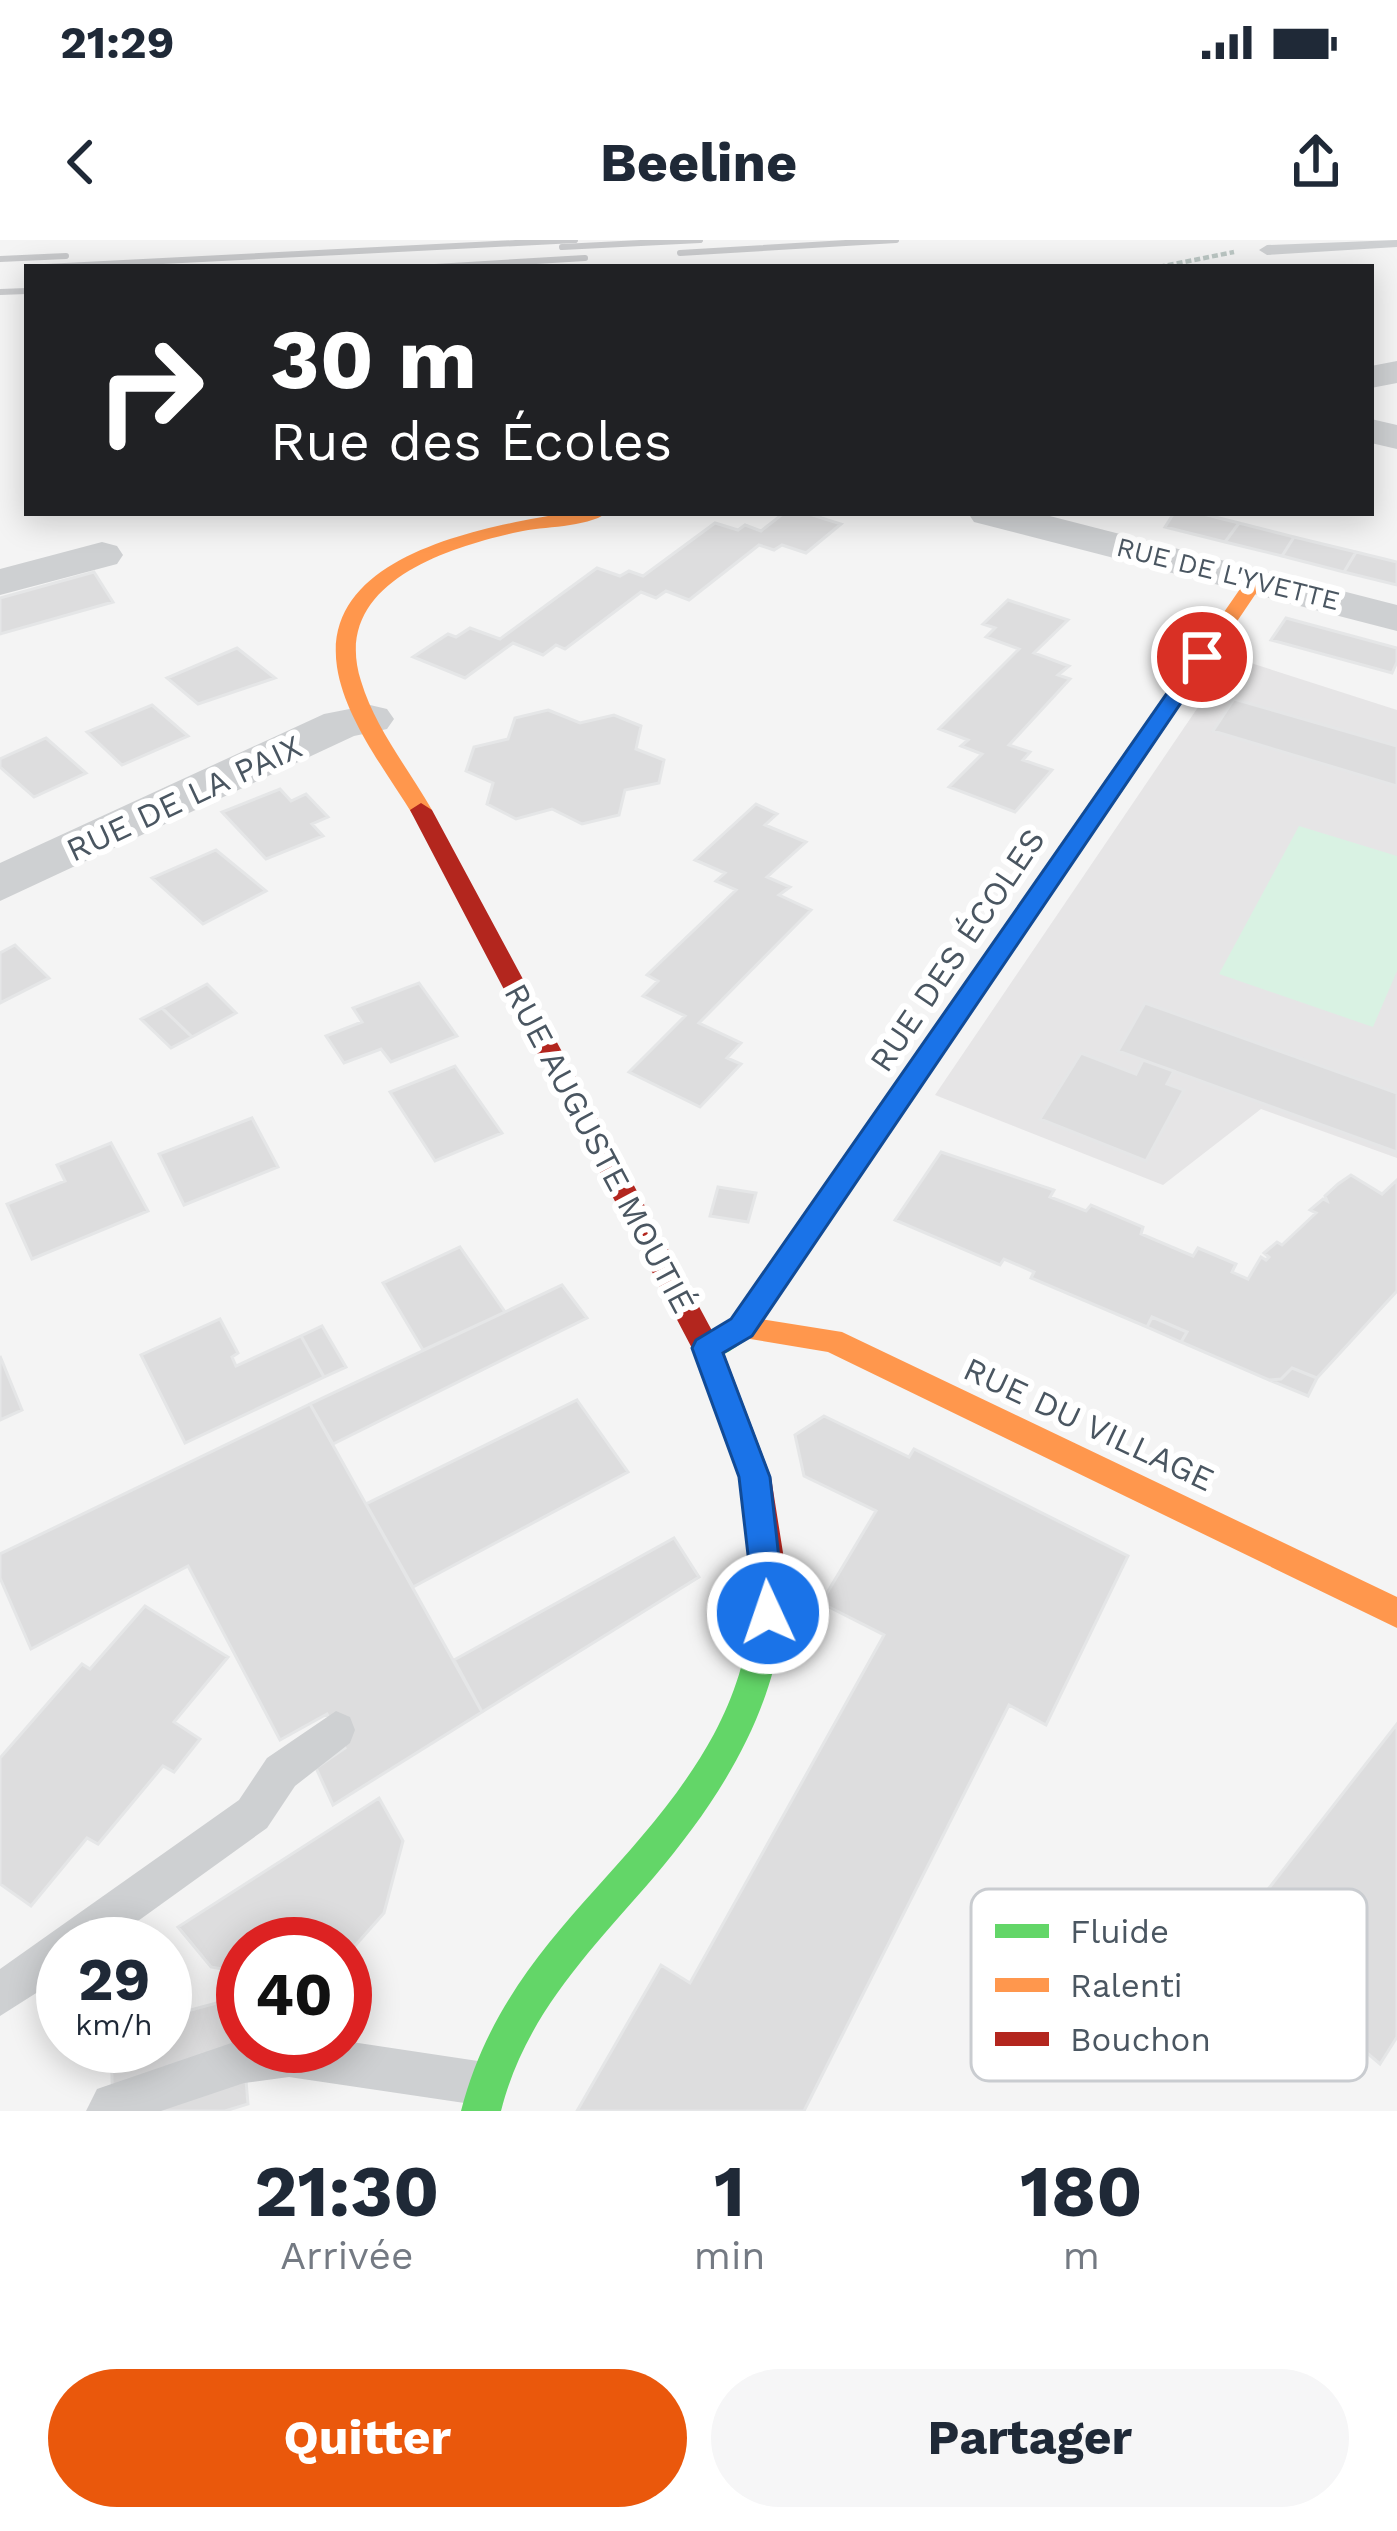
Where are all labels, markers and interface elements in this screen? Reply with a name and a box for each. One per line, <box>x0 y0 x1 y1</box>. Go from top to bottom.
text: 21:29 <box>60 16 174 69</box>
icon: back <box>48 129 114 195</box>
icon: share <box>1283 129 1349 195</box>
text: Beeline <box>600 131 797 194</box>
text: 30 m <box>270 310 477 408</box>
icon: right <box>72 312 228 468</box>
text: Rue des Écoles <box>270 410 672 473</box>
street label: RUE DE L'YVETTE <box>1113 531 1343 617</box>
pin <box>1151 606 1253 708</box>
icon: arrive <box>1169 624 1235 690</box>
street label: RUE DE LA PAIX <box>60 726 308 870</box>
street label: RUE DES ÉCOLES <box>861 821 1053 1079</box>
street label: RUE AUGUSTE MOUTIÉ <box>497 977 703 1319</box>
street label: RUE DU VILLAGE <box>958 1349 1220 1499</box>
position arrow <box>705 1550 831 1676</box>
legend <box>971 1889 1367 2081</box>
text: Fluide <box>1070 1912 1169 1951</box>
speed limit sign: 40 <box>216 1917 372 2073</box>
text: 29 <box>78 1944 150 2015</box>
text: Ralenti <box>1070 1966 1183 2005</box>
text: km/h <box>75 2007 153 2042</box>
text: Bouchon <box>1070 2020 1211 2059</box>
text: 21:30 <box>255 2149 439 2233</box>
text: 1 <box>714 2149 745 2233</box>
text: 180 <box>1020 2149 1143 2233</box>
text: Arrivée <box>280 2233 414 2278</box>
text: min <box>694 2233 765 2278</box>
text: m <box>1063 2233 1100 2278</box>
button: Quitter <box>48 2369 687 2507</box>
button: Partager <box>711 2369 1349 2507</box>

